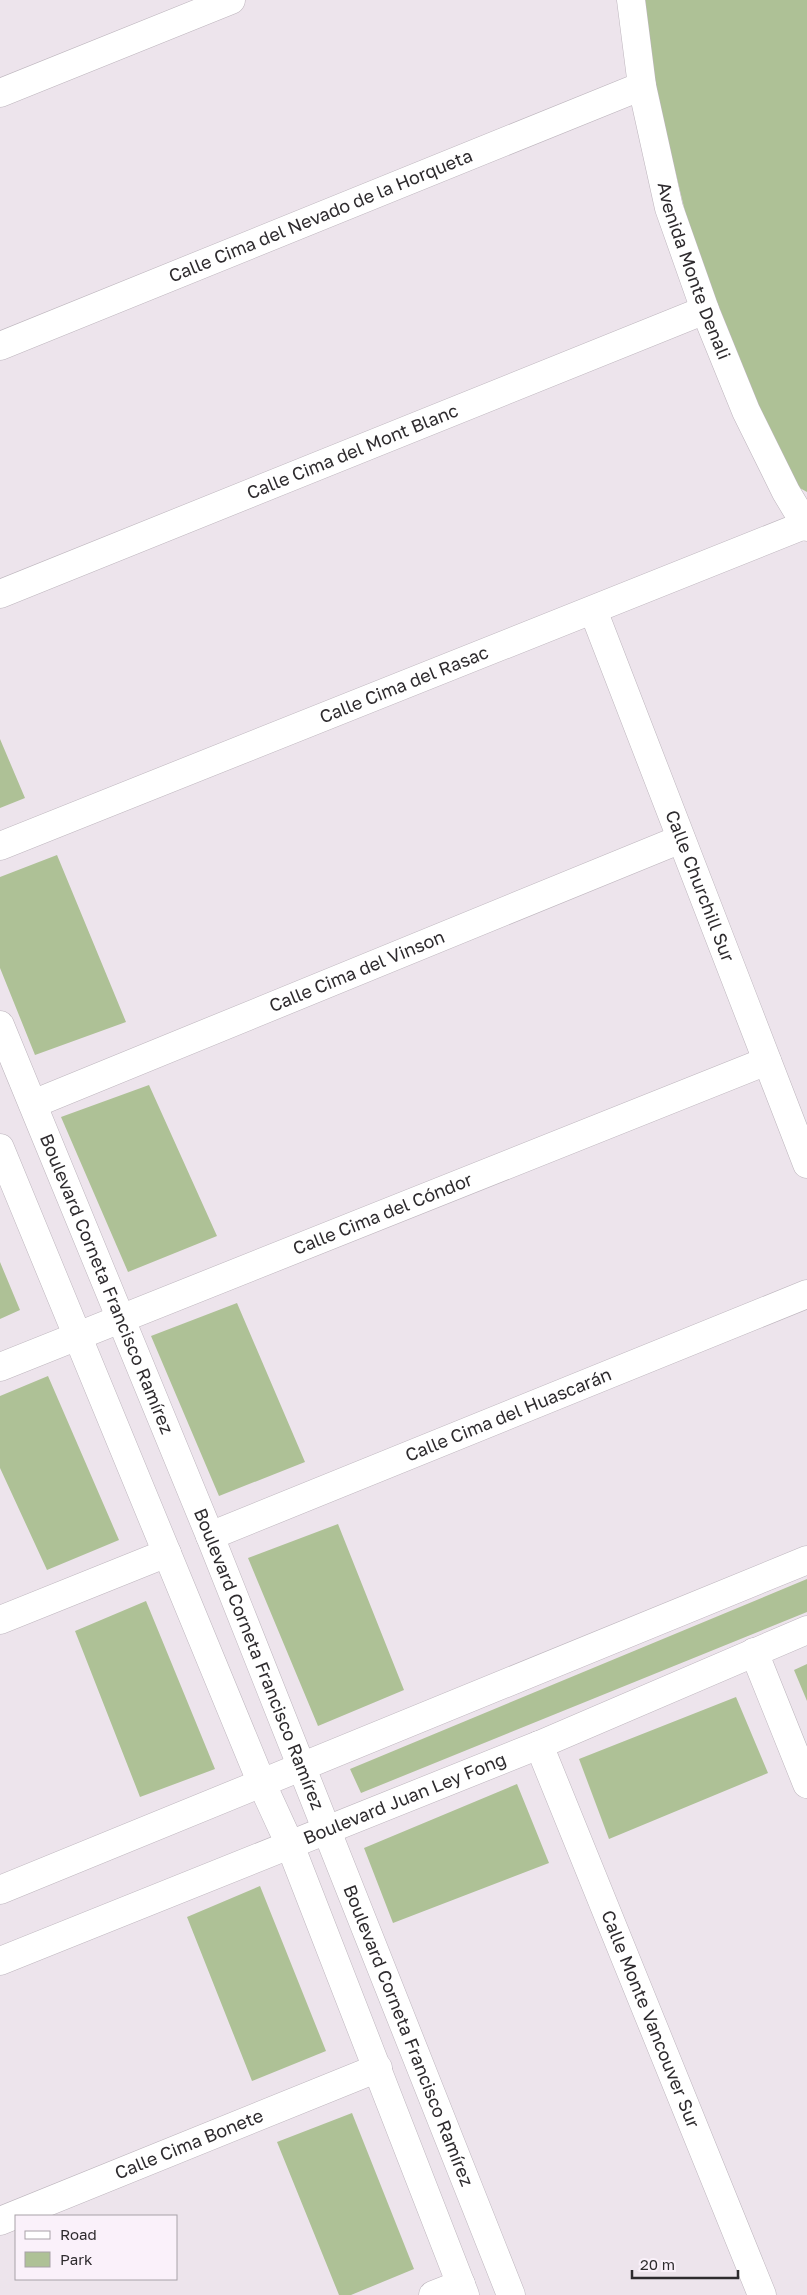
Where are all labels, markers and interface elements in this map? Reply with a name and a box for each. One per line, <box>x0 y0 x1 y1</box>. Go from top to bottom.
street label: Calle Cima del Nevado de la Horqueta <box>165 144 475 287</box>
street label: Avenida Monte Denali <box>654 180 736 363</box>
street label: Calle Cima del Mont Blanc <box>243 399 461 504</box>
street label: Calle Cima del Rasac <box>316 640 491 727</box>
street label: Calle Churchill Sur <box>661 807 740 965</box>
street label: Calle Cima del Vinson <box>266 925 448 1016</box>
street label: Boulevard Corneta Francisco Ramírez <box>36 1130 179 1437</box>
street label: Calle Cima del Cóndor <box>289 1168 475 1259</box>
street label: Calle Cima del Huascarán <box>402 1362 614 1466</box>
street label: Boulevard Corneta Francisco Ramírez <box>190 1505 329 1813</box>
street label: Boulevard Juan Ley Fong <box>300 1747 509 1848</box>
street label: Boulevard Corneta Francisco Ramírez <box>339 1881 479 2189</box>
street label: Calle Monte Vancouver Sur <box>597 1907 705 2131</box>
street label: Calle Cima Bonete <box>111 2104 266 2183</box>
legend <box>15 2215 178 2280</box>
text: Road <box>60 2225 97 2243</box>
scale bar <box>632 2248 738 2280</box>
text: Park <box>60 2250 93 2268</box>
text: 20 m <box>640 2255 675 2273</box>

